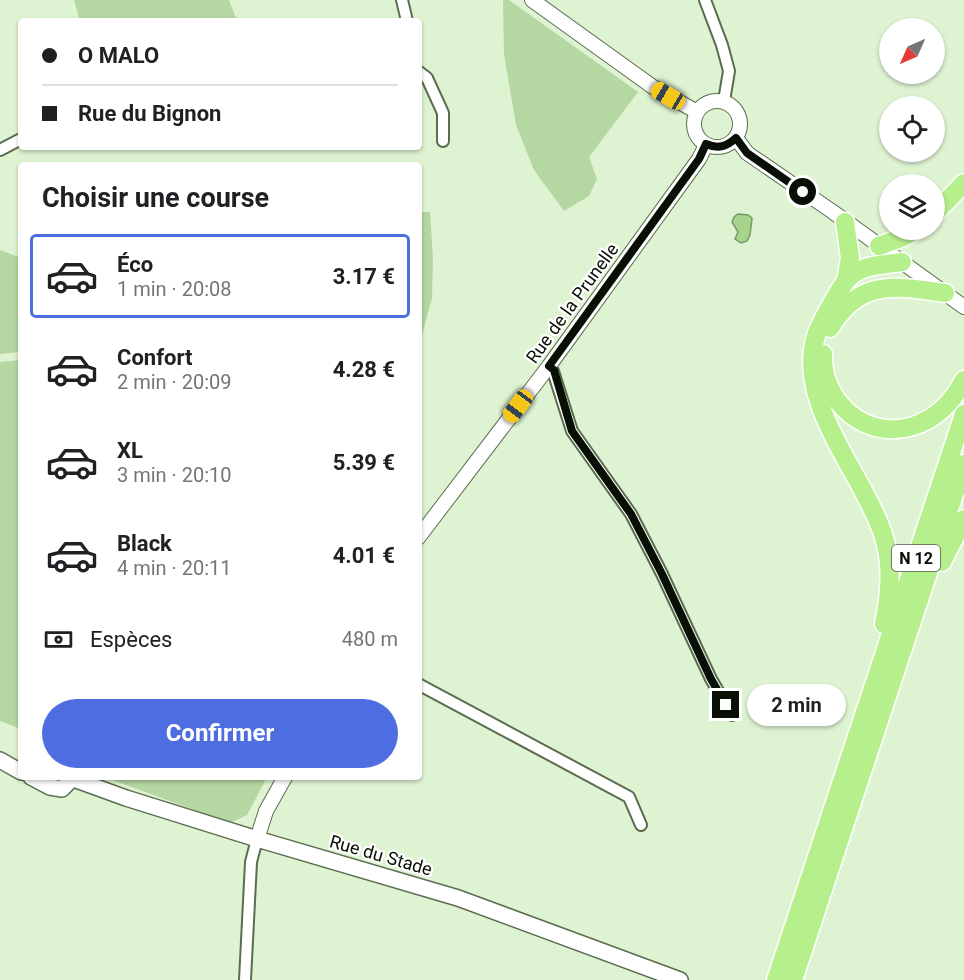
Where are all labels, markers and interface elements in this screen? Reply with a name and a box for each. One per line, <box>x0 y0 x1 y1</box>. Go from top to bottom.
north arrow <box>879 18 945 84</box>
map controls <box>879 18 945 240</box>
text: O MALO <box>78 43 159 68</box>
car <box>648 79 688 113</box>
button: locate <box>879 96 945 162</box>
text: Rue du Bignon <box>78 101 221 126</box>
button: layers <box>879 174 945 240</box>
route start <box>789 178 816 205</box>
text: Choisir une course <box>42 182 269 214</box>
street label: Rue de la Prunelle <box>521 239 623 367</box>
icon: car <box>45 249 99 303</box>
text: Éco <box>117 252 153 277</box>
text: 3.17 € <box>333 264 395 289</box>
text: 1 min · 20:08 <box>117 277 232 301</box>
icon: car <box>45 342 99 396</box>
text: Confort <box>117 345 192 370</box>
text: 4.28 € <box>333 357 395 382</box>
text: 2 min · 20:09 <box>117 370 232 394</box>
car <box>500 386 536 426</box>
icon: car <box>45 435 99 489</box>
text: XL <box>117 438 143 463</box>
text: 5.39 € <box>333 450 395 475</box>
text: 3 min · 20:10 <box>117 463 232 487</box>
icon: car <box>45 528 99 582</box>
text: Black <box>117 531 172 556</box>
text: 4.01 € <box>333 543 395 568</box>
road number: N 12 <box>892 545 940 571</box>
text: 4 min · 20:11 <box>117 556 232 580</box>
icon: cash <box>42 623 75 656</box>
text: Espèces <box>90 627 172 652</box>
text: 480 m <box>342 627 398 651</box>
callout: 2 min <box>747 684 846 726</box>
route end <box>712 691 739 718</box>
text: 2 min <box>771 693 822 717</box>
button: Confirmer <box>42 699 398 768</box>
street label: Rue du Stade <box>327 830 435 880</box>

